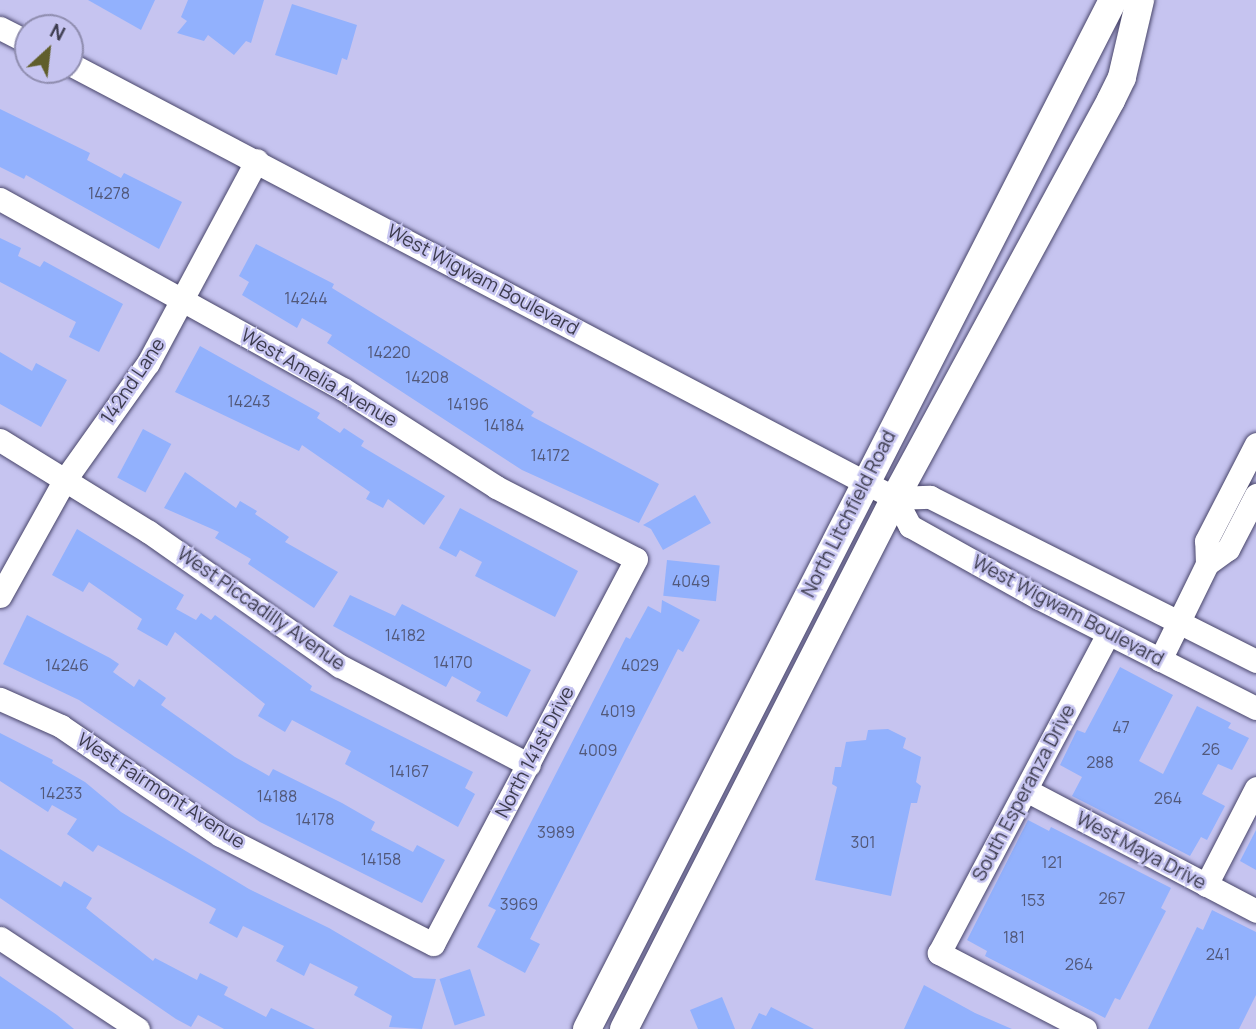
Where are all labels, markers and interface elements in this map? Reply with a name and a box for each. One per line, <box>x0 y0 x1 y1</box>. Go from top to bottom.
north arrow <box>14 14 84 84</box>
text: N <box>46 17 70 47</box>
house number: 14278 <box>88 183 130 203</box>
street label: West Wigwam Boulevard <box>383 220 583 340</box>
house number: 14244 <box>284 288 328 308</box>
street label: West Amelia Avenue <box>237 324 401 432</box>
street label: 142nd Lane <box>96 334 170 428</box>
house number: 14220 <box>367 342 411 362</box>
house number: 14208 <box>405 367 449 387</box>
house number: 14243 <box>228 391 270 411</box>
house number: 14196 <box>447 394 489 414</box>
house number: 14184 <box>484 415 524 435</box>
street label: North Litchfield Road <box>797 427 901 601</box>
house number: 14172 <box>530 445 570 465</box>
street label: West Piccadilly Avenue <box>173 542 349 676</box>
street label: West Wigwam Boulevard <box>968 551 1168 671</box>
house number: 4049 <box>672 571 710 591</box>
house number: 14182 <box>385 625 425 645</box>
house number: 14170 <box>433 652 473 672</box>
house number: 14246 <box>45 655 89 675</box>
house number: 4029 <box>621 655 659 675</box>
street label: North 141st Drive <box>491 682 579 822</box>
house number: 4019 <box>600 701 636 721</box>
street label: South Esperanza Drive <box>968 701 1080 885</box>
house number: 47 <box>1112 717 1130 737</box>
street label: West Fairmont Avenue <box>73 728 249 854</box>
house number: 26 <box>1201 739 1221 759</box>
house number: 4009 <box>579 740 617 760</box>
house number: 288 <box>1086 752 1114 772</box>
house number: 14167 <box>389 761 429 781</box>
house number: 14233 <box>40 783 82 803</box>
house number: 14188 <box>257 786 297 806</box>
house number: 264 <box>1154 788 1182 808</box>
street label: West Maya Drive <box>1072 807 1210 895</box>
house number: 14178 <box>295 809 335 829</box>
house number: 3989 <box>537 822 575 842</box>
house number: 301 <box>851 832 875 852</box>
house number: 14158 <box>361 849 401 869</box>
house number: 121 <box>1041 852 1063 872</box>
house number: 267 <box>1098 888 1126 908</box>
house number: 153 <box>1021 890 1045 910</box>
house number: 3969 <box>500 894 538 914</box>
house number: 181 <box>1003 927 1025 947</box>
house number: 241 <box>1206 944 1230 964</box>
house number: 264 <box>1065 954 1093 974</box>

